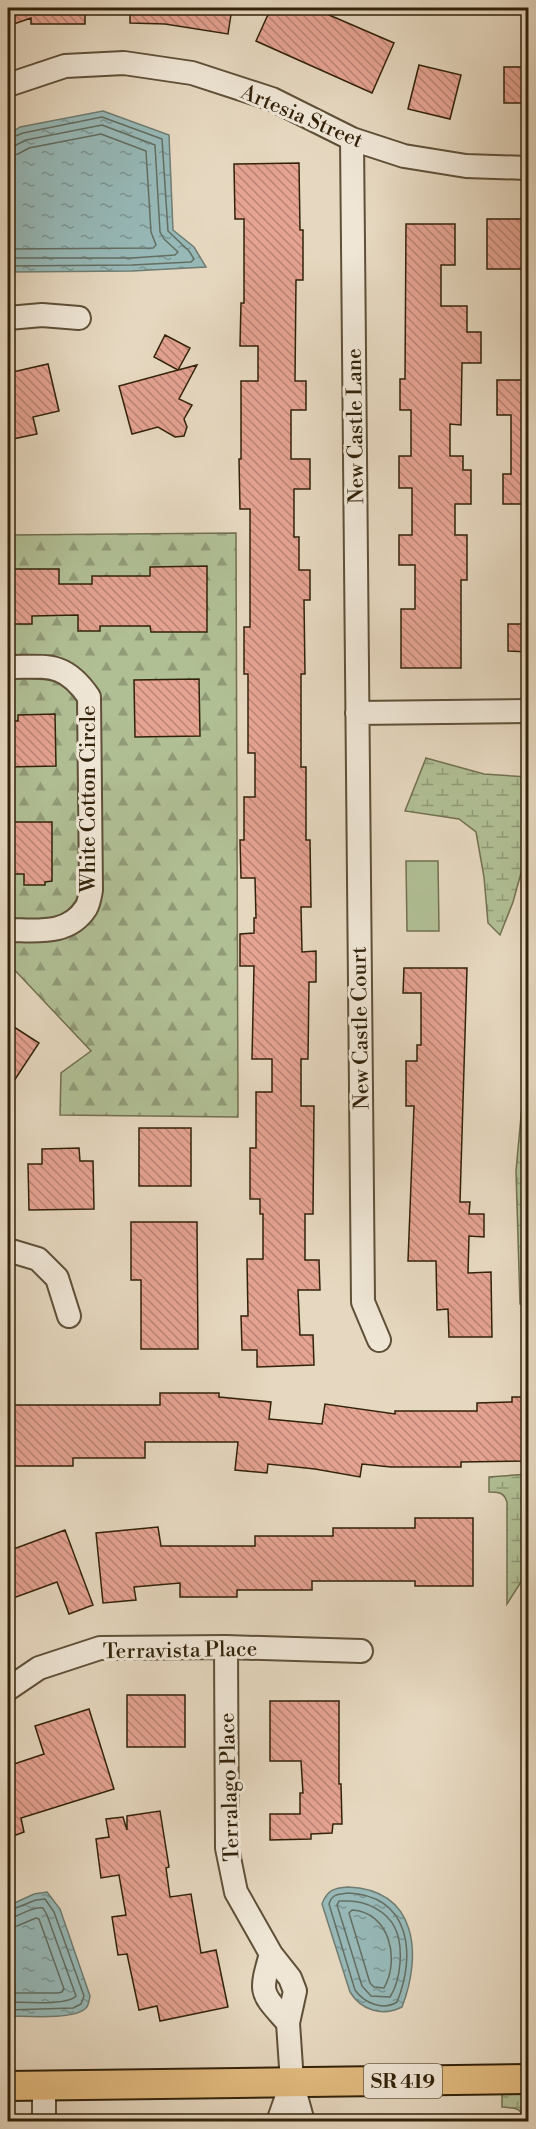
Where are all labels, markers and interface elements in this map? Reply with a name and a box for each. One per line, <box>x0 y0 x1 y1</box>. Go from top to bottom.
street label: Artesia Street <box>236 79 367 155</box>
street label: New Castle Lane <box>342 348 370 504</box>
street label: White Cotton Circle <box>76 705 102 894</box>
street label: New Castle Court <box>347 946 375 1110</box>
street label: Terravista Place <box>103 1637 257 1665</box>
street label: Terralago Place <box>214 1712 246 1862</box>
road number: SR 419 <box>364 2064 442 2098</box>

